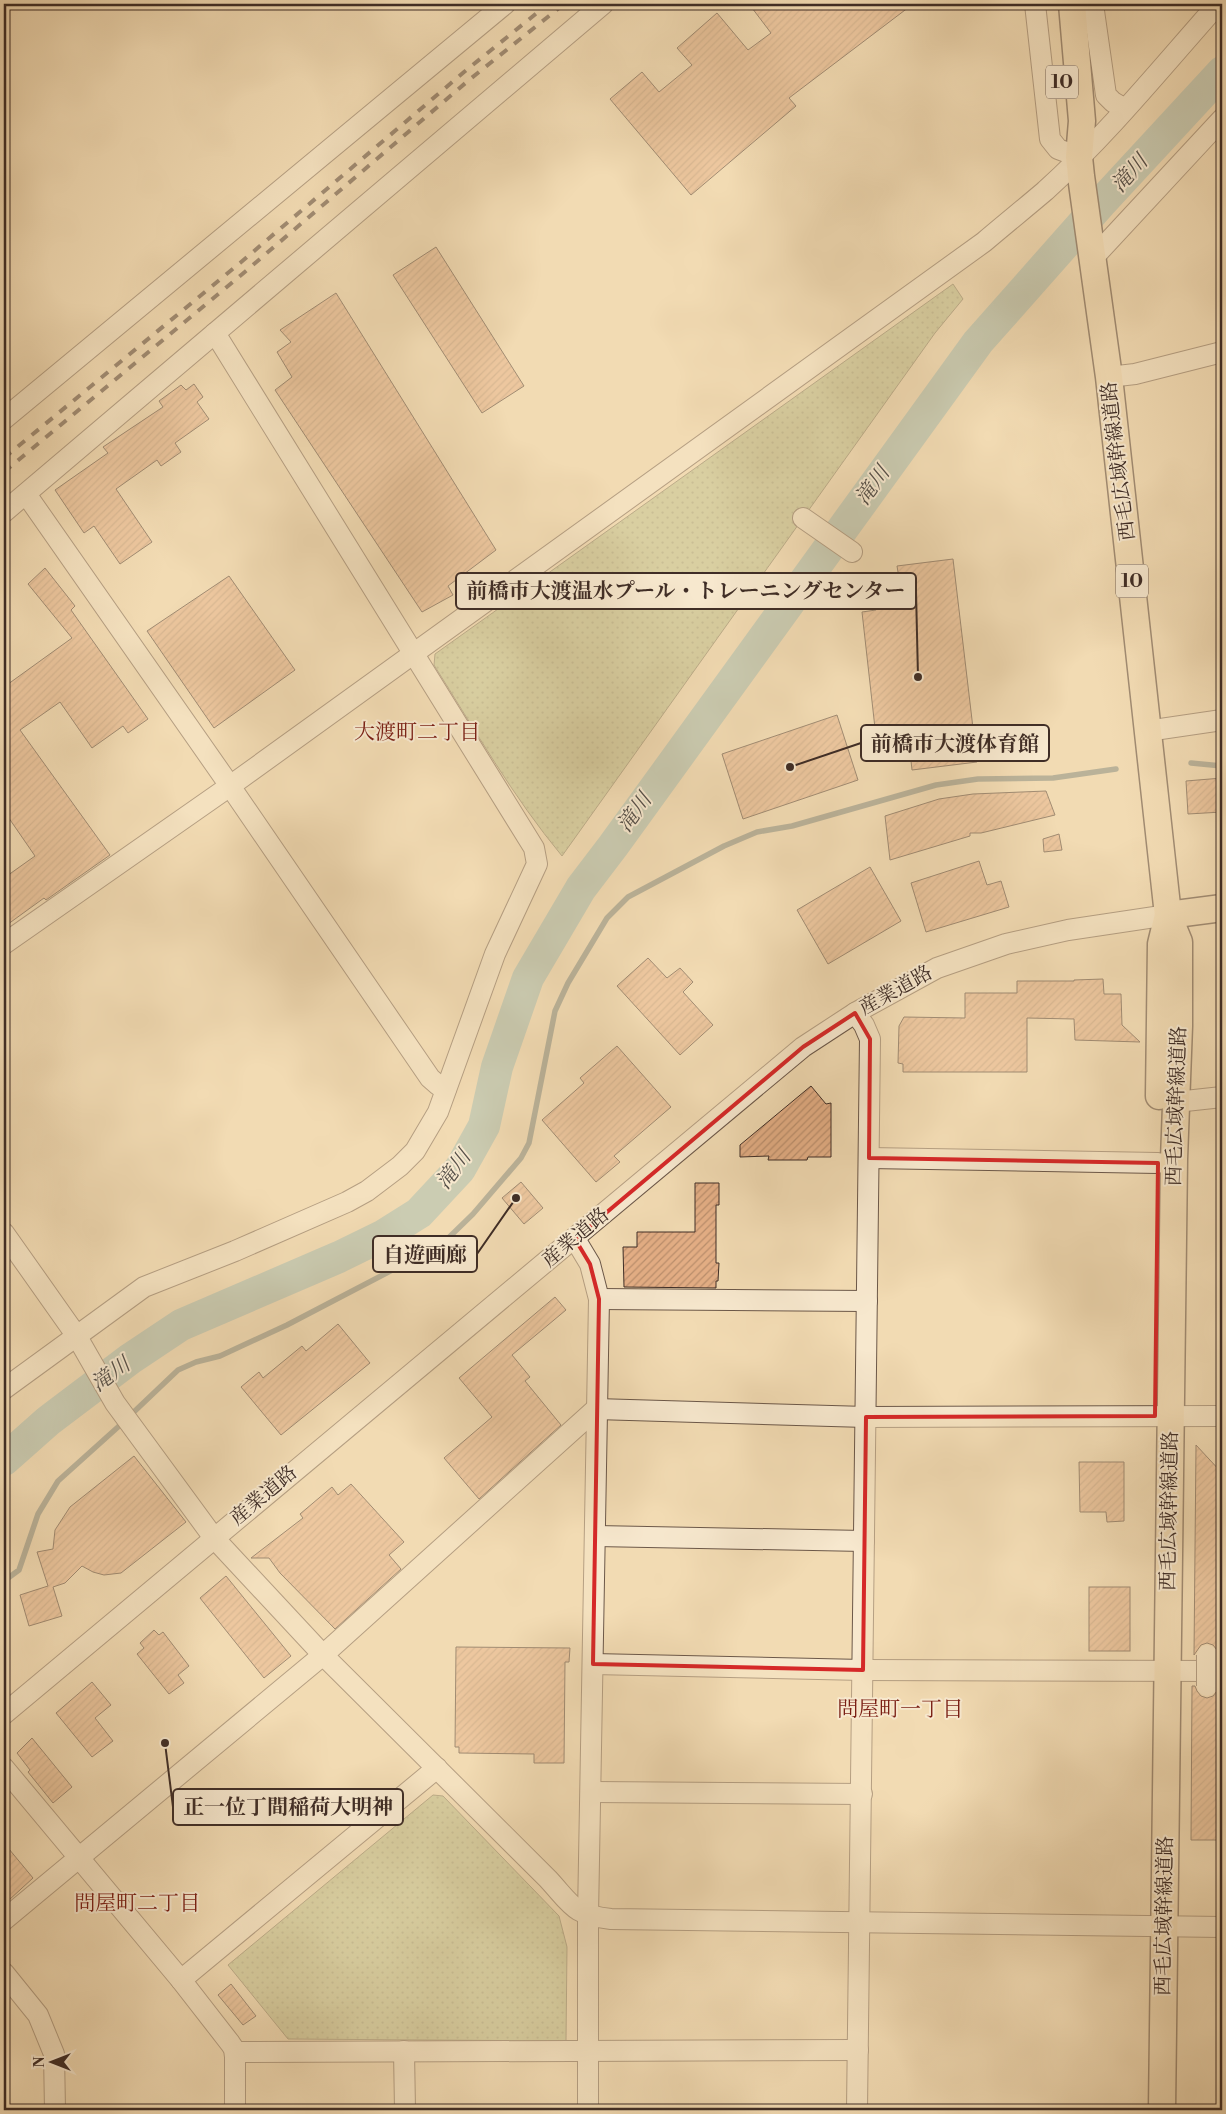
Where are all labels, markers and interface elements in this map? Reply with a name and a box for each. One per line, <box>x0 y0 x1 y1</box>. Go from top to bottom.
road number: 10 <box>1046 65 1078 98</box>
water label: 滝川 <box>1106 148 1155 198</box>
street label: 西毛広域幹線道路 <box>1097 380 1141 542</box>
water label: 滝川 <box>850 460 897 511</box>
road number: 10 <box>1116 564 1148 598</box>
callout: 前橋市大渡温水プール・トレーニングセンター <box>456 573 916 609</box>
text: 前橋市大渡温水プール・トレーニングセンター <box>467 579 905 605</box>
district label: 大渡町二丁目 <box>354 720 480 746</box>
callout: 前橋市大渡体育館 <box>861 725 1049 761</box>
text: 前橋市大渡体育館 <box>871 732 1039 758</box>
water label: 滝川 <box>612 787 659 838</box>
street label: 産業道路 <box>855 961 937 1021</box>
street label: 西毛広域幹線道路 <box>1162 1026 1192 1186</box>
water label: 滝川 <box>431 1144 478 1195</box>
street label: 産業道路 <box>537 1203 615 1273</box>
callout: 自遊画廊 <box>373 1236 477 1272</box>
text: 自遊画廊 <box>383 1243 467 1269</box>
water label: 滝川 <box>86 1351 137 1398</box>
street label: 西毛広域幹線道路 <box>1156 1431 1184 1591</box>
street label: 産業道路 <box>225 1461 303 1531</box>
district label: 問屋町一丁目 <box>837 1697 963 1723</box>
callout: 正一位丁間稲荷大明神 <box>173 1789 403 1825</box>
text: 正一位丁間稲荷大明神 <box>183 1795 393 1821</box>
street label: 西毛広域幹線道路 <box>1151 1836 1179 1996</box>
district label: 問屋町二丁目 <box>74 1891 200 1917</box>
north arrow <box>28 2036 78 2086</box>
text: N <box>31 2056 49 2068</box>

